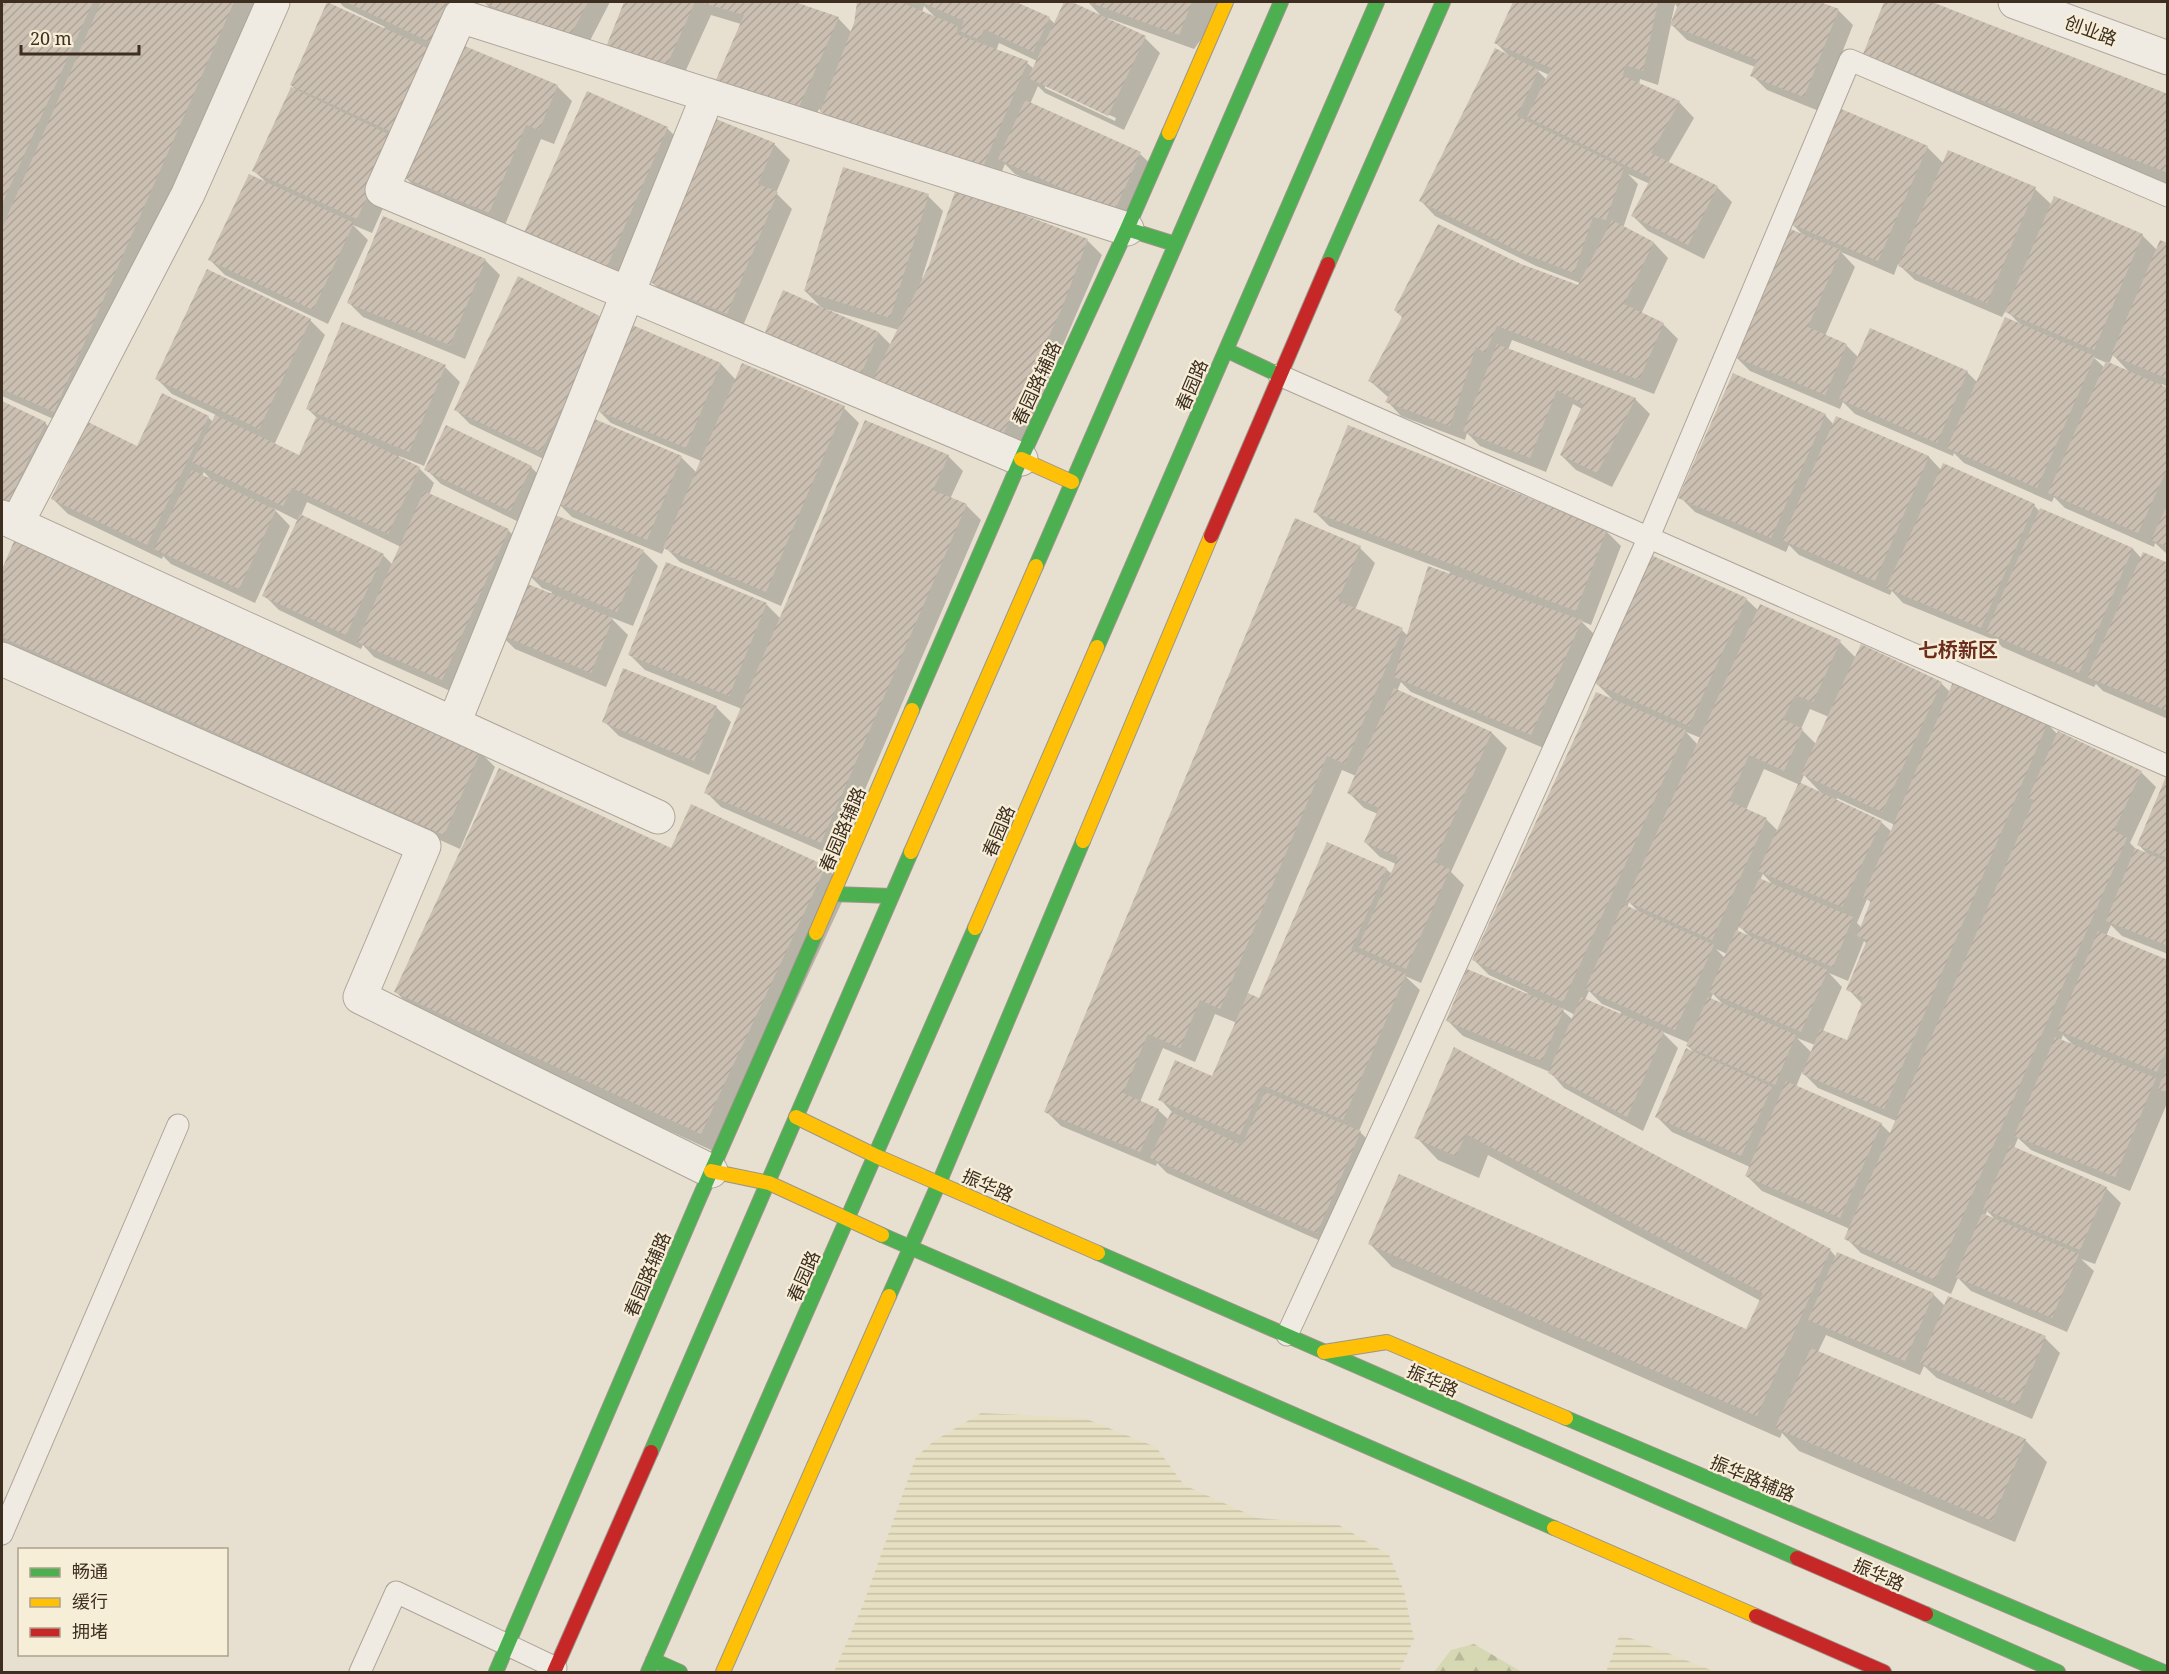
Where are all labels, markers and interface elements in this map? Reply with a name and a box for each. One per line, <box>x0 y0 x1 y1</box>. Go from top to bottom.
street label: 创业路 <box>2062 9 2120 51</box>
scale bar <box>21 18 140 56</box>
text: 20 m <box>30 26 72 50</box>
street label: 春园路辅路 <box>1006 337 1066 429</box>
street label: 春园路 <box>1169 355 1213 415</box>
district label: 七桥新区 <box>1918 636 1998 663</box>
street label: 春园路辅路 <box>813 783 871 875</box>
street label: 春园路 <box>976 801 1020 861</box>
street label: 振华路 <box>958 1163 1018 1207</box>
street label: 春园路辅路 <box>618 1228 676 1320</box>
street label: 春园路 <box>781 1246 825 1306</box>
street label: 振华路 <box>1403 1358 1463 1402</box>
street label: 振华路辅路 <box>1707 1449 1799 1507</box>
legend <box>18 1548 228 1656</box>
street label: 振华路 <box>1849 1552 1909 1596</box>
text: 畅通 <box>72 1559 108 1583</box>
text: 缓行 <box>72 1589 108 1613</box>
text: 拥堵 <box>72 1619 108 1643</box>

